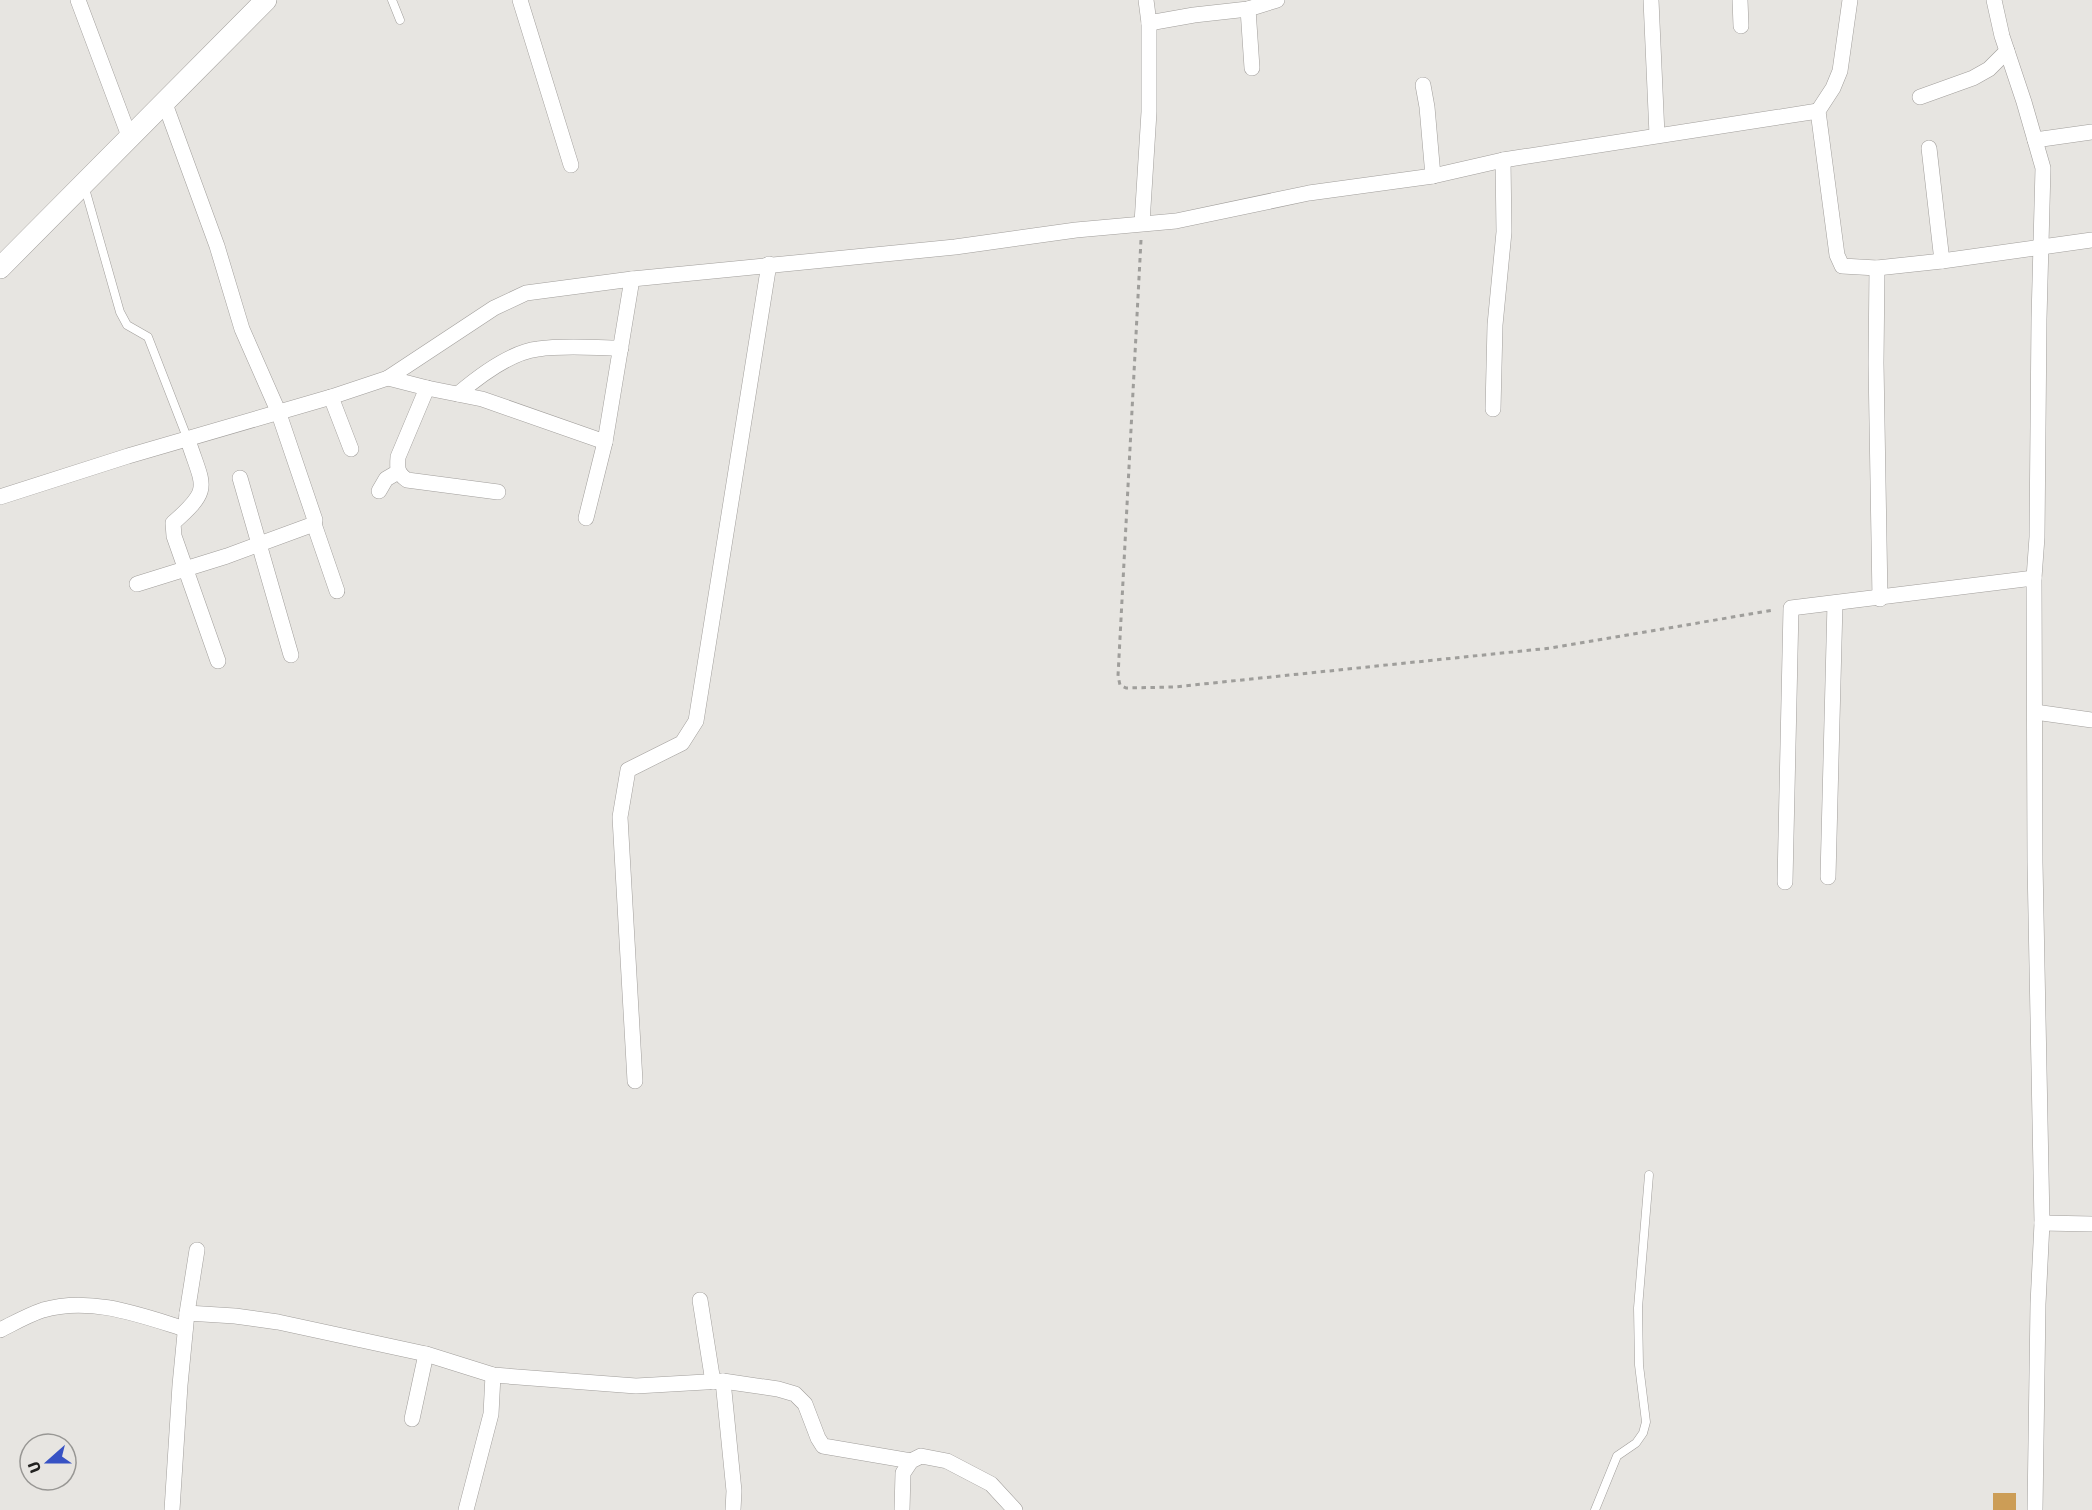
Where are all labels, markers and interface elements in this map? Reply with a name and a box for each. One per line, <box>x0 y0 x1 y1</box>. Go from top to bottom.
north arrow <box>18 1432 78 1492</box>
text: U <box>24 1458 46 1476</box>

